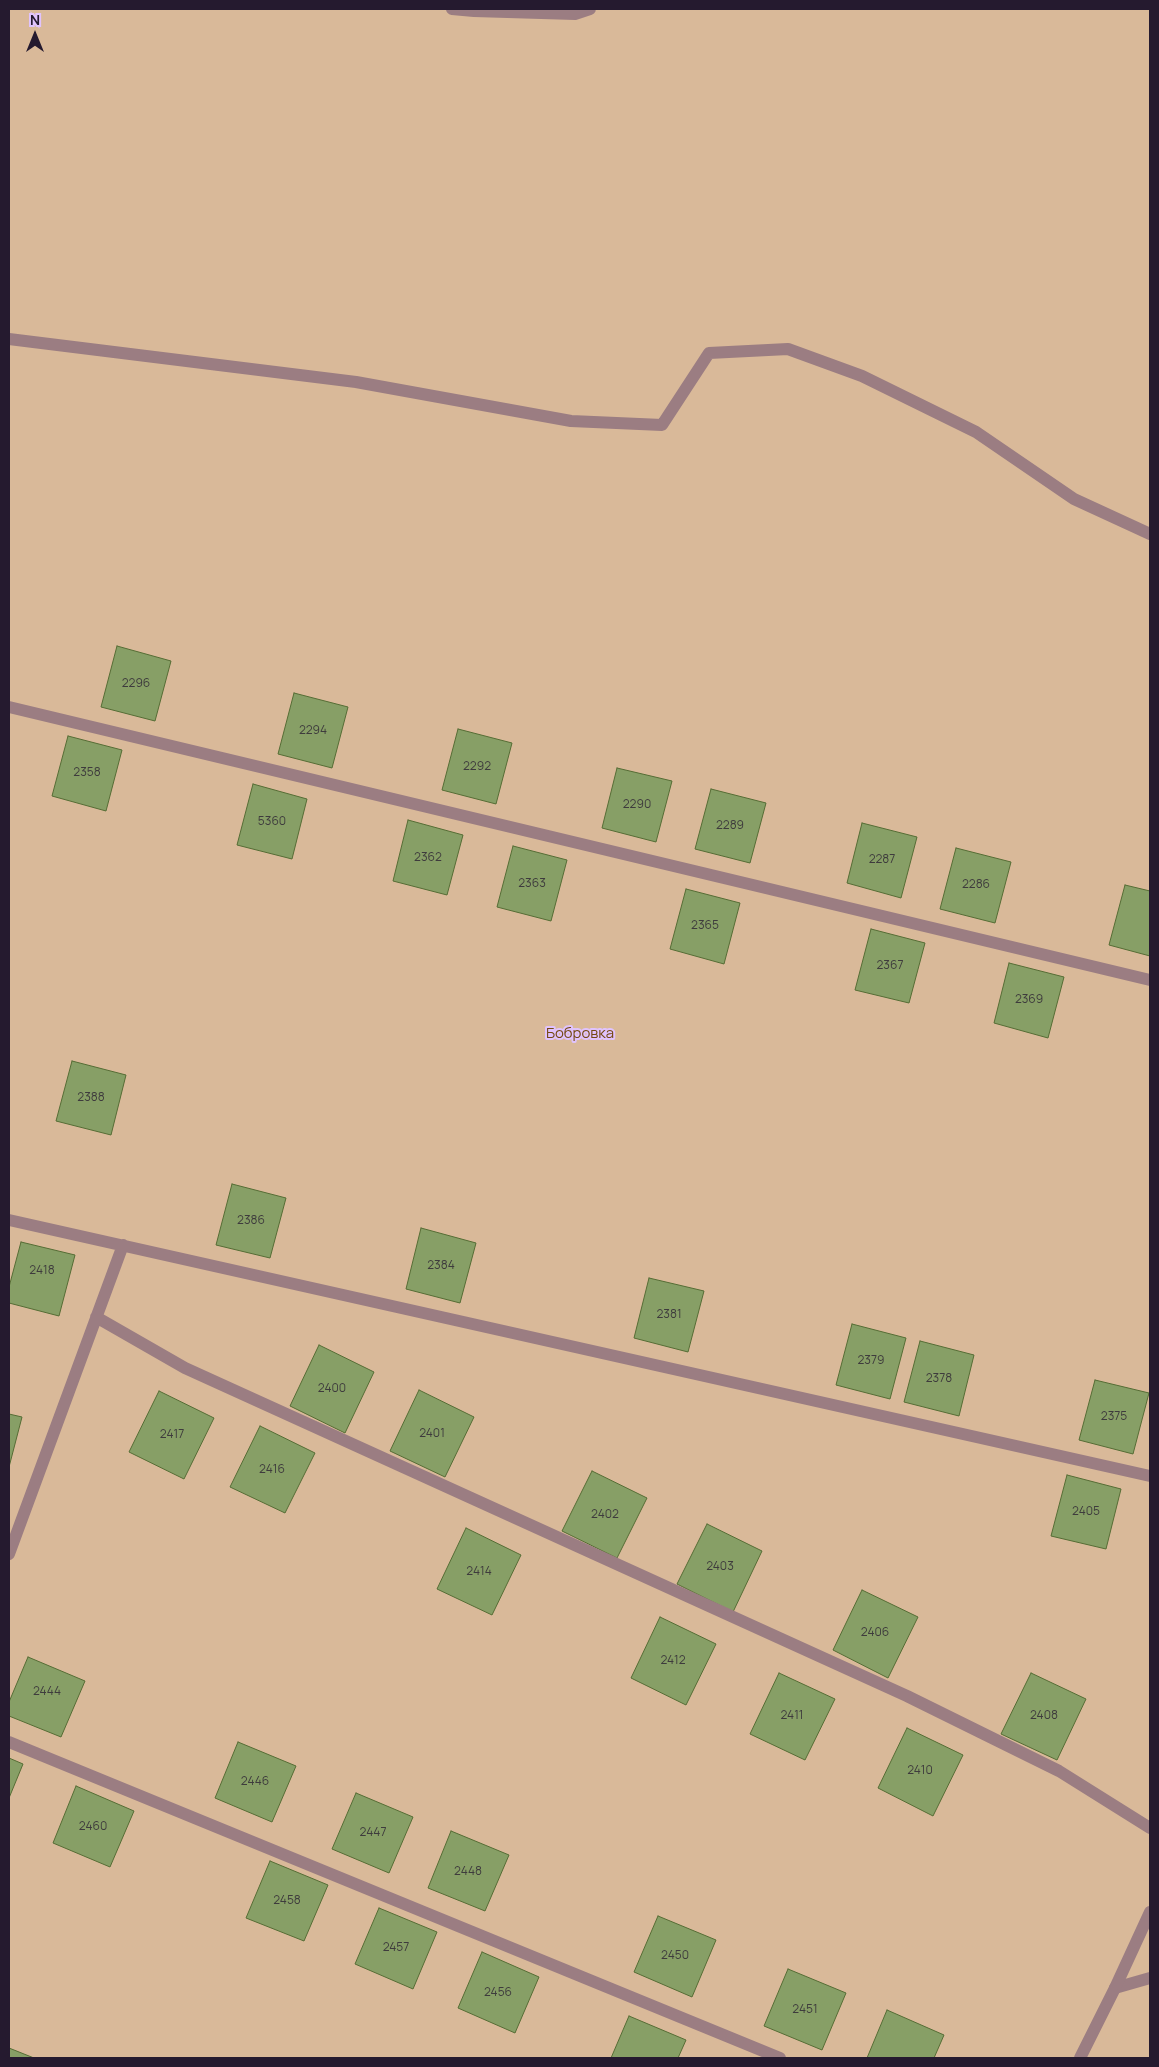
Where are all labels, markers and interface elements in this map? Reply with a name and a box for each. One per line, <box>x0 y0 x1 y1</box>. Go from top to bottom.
north arrow <box>10 10 60 60</box>
text: N <box>30 10 40 29</box>
house number: 2296 <box>122 677 150 691</box>
house number: 2294 <box>299 724 327 738</box>
house number: 2292 <box>463 760 491 774</box>
house number: 2358 <box>73 766 101 780</box>
house number: 2290 <box>623 798 651 812</box>
house number: 5360 <box>258 815 286 829</box>
house number: 2289 <box>716 819 744 833</box>
house number: 2362 <box>414 851 442 865</box>
house number: 2287 <box>869 853 895 867</box>
house number: 2363 <box>518 877 546 891</box>
house number: 2286 <box>962 878 990 892</box>
house number: 2365 <box>691 919 719 933</box>
house number: 2367 <box>877 959 903 973</box>
house number: 2369 <box>1015 993 1043 1007</box>
park label: Бобровка <box>546 1025 614 1043</box>
house number: 2388 <box>77 1091 105 1105</box>
house number: 2386 <box>237 1214 265 1228</box>
house number: 2384 <box>427 1259 455 1273</box>
house number: 2418 <box>29 1264 55 1278</box>
house number: 2381 <box>656 1308 682 1322</box>
house number: 2379 <box>858 1354 884 1368</box>
house number: 2378 <box>926 1372 952 1386</box>
house number: 2400 <box>318 1382 346 1396</box>
house number: 2375 <box>1101 1410 1127 1424</box>
house number: 2401 <box>419 1427 445 1441</box>
house number: 2417 <box>160 1428 184 1442</box>
house number: 2416 <box>259 1463 285 1477</box>
house number: 2405 <box>1072 1505 1100 1519</box>
house number: 2402 <box>591 1508 619 1522</box>
house number: 2403 <box>706 1560 734 1574</box>
house number: 2414 <box>466 1565 492 1579</box>
house number: 2406 <box>861 1626 889 1640</box>
house number: 2412 <box>660 1654 686 1668</box>
house number: 2444 <box>33 1685 61 1699</box>
house number: 2411 <box>780 1709 804 1723</box>
house number: 2408 <box>1030 1709 1058 1723</box>
house number: 2410 <box>907 1764 933 1778</box>
house number: 2446 <box>241 1775 269 1789</box>
house number: 2460 <box>79 1820 107 1834</box>
house number: 2447 <box>360 1826 386 1840</box>
house number: 2448 <box>454 1865 482 1879</box>
house number: 2458 <box>273 1894 301 1908</box>
house number: 2457 <box>383 1941 409 1955</box>
house number: 2450 <box>661 1949 689 1963</box>
house number: 2456 <box>484 1986 512 2000</box>
house number: 2451 <box>792 2003 818 2017</box>

